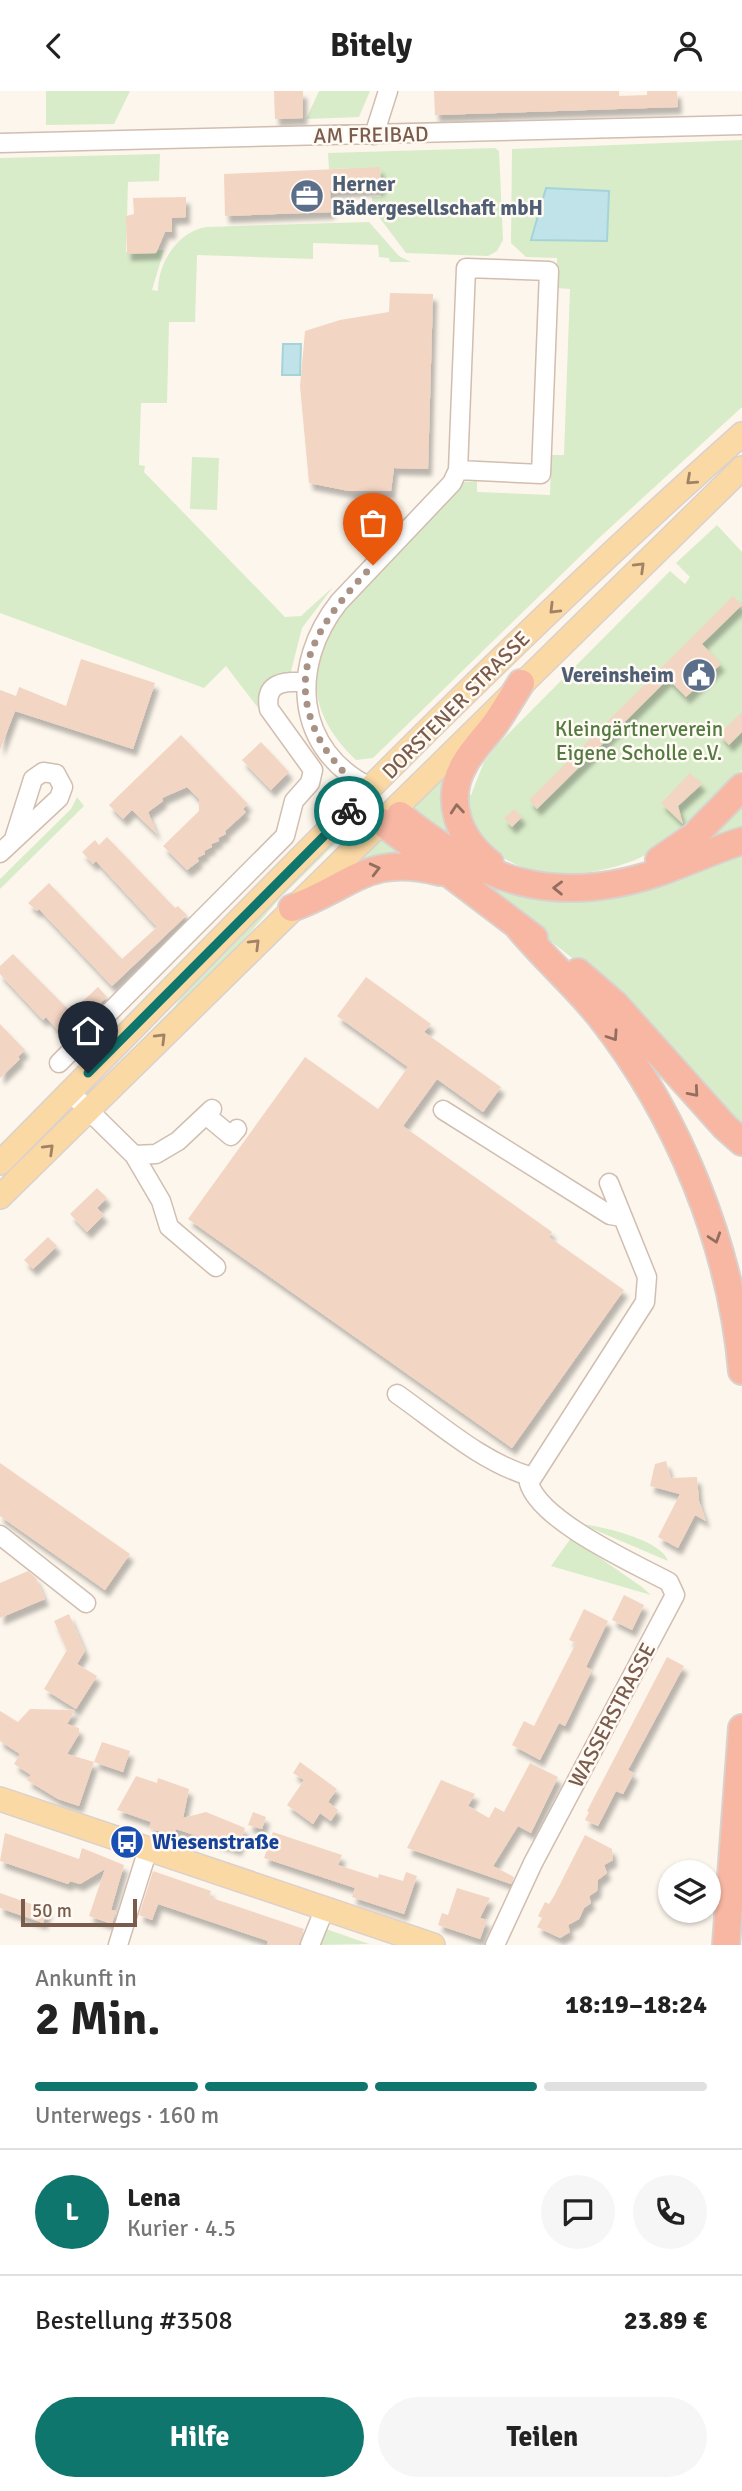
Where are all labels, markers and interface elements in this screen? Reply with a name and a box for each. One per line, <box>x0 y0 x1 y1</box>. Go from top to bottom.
text: Bitely <box>330 26 412 65</box>
icon: back <box>35 27 73 65</box>
icon: person <box>669 27 707 65</box>
street label: AM FREIBAD <box>313 121 429 149</box>
place label: Herner Bädergesellschaft mbH <box>332 171 543 221</box>
office icon: Herner Bädergesellschaft mbH <box>288 177 326 215</box>
one-way arrow <box>686 471 699 484</box>
pin <box>343 493 403 565</box>
icon: bag <box>354 504 392 542</box>
one-way arrow <box>632 562 645 575</box>
one-way arrow <box>549 601 562 614</box>
street label: DORSTENER STRASSE <box>377 626 535 784</box>
public building icon: Vereinsheim <box>680 656 718 694</box>
place label: Vereinsheim <box>561 662 674 688</box>
park label: Kleingärtnerverein Eigene Scholle e.V. <box>555 716 723 766</box>
courier <box>314 776 384 846</box>
icon: bike <box>330 792 368 830</box>
one-way arrow <box>449 803 464 815</box>
one-way arrow <box>369 863 381 877</box>
one-way arrow <box>553 881 564 896</box>
one-way arrow <box>247 940 260 953</box>
pin <box>58 1001 118 1073</box>
icon: home <box>69 1012 107 1050</box>
one-way arrow <box>605 1028 617 1041</box>
one-way arrow <box>153 1034 166 1047</box>
one-way arrow <box>686 1084 698 1097</box>
one-way arrow <box>41 1145 54 1158</box>
one-way arrow <box>707 1231 721 1243</box>
street label: WASSERSTRASSE <box>563 1638 661 1792</box>
bus stop icon: Wiesenstraße <box>108 1823 146 1861</box>
place label: Wiesenstraße <box>152 1829 279 1855</box>
map controls <box>658 1860 721 1923</box>
button: layers <box>658 1860 721 1923</box>
scale bar <box>21 1896 136 1928</box>
text: 50 m <box>32 1899 72 1923</box>
text: Ankunft in <box>35 1964 137 1993</box>
text: 18:19–18:24 <box>565 1989 707 2021</box>
text: 2 Min. <box>35 1991 160 2047</box>
text: Unterwegs · 160 m <box>35 2101 219 2130</box>
button: chat <box>541 2175 615 2249</box>
button: phone <box>633 2175 707 2249</box>
text: Lena <box>127 2182 181 2214</box>
text: L <box>65 2196 79 2228</box>
text: Kurier · 4.5 <box>127 2214 236 2243</box>
text: Bestellung #3508 <box>35 2305 232 2337</box>
text: 23.89 € <box>624 2305 707 2337</box>
button: Hilfe <box>35 2397 364 2477</box>
button: Teilen <box>378 2397 707 2477</box>

